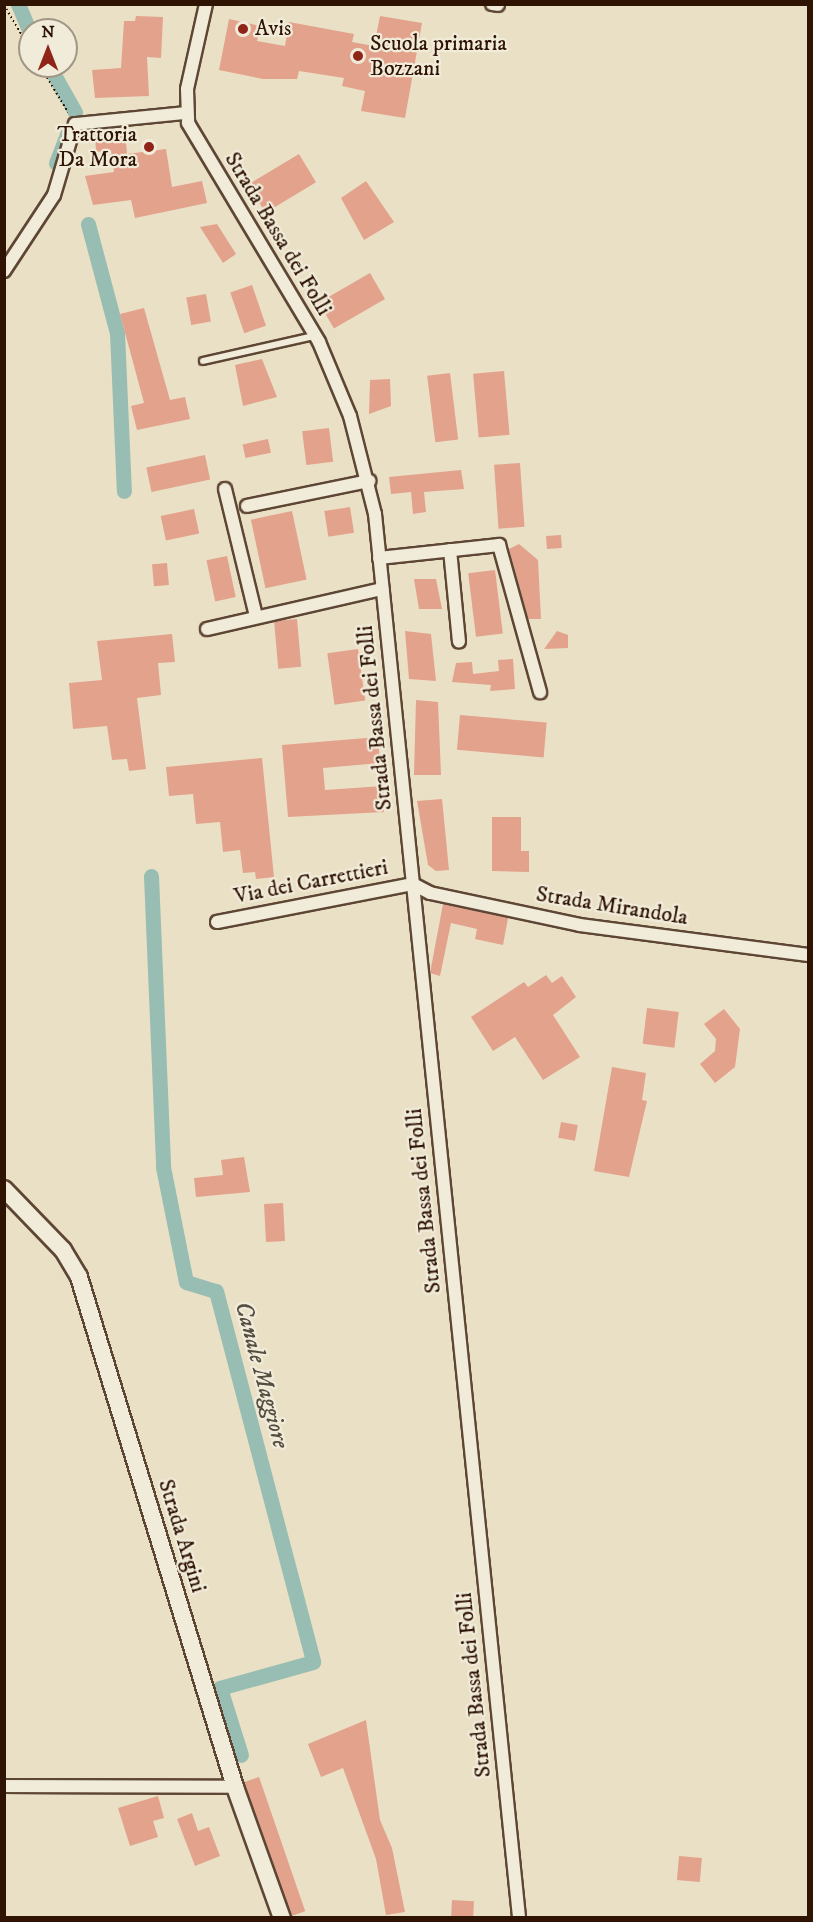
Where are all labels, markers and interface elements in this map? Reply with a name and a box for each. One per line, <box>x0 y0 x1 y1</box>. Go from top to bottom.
place label: Avis <box>255 16 291 42</box>
north arrow <box>18 18 78 78</box>
text: N <box>41 22 55 42</box>
marker: Avis <box>236 22 250 36</box>
place label: Scuola primaria Bozzani <box>370 30 507 82</box>
marker: Scuola primaria Bozzani <box>351 49 365 63</box>
place label: Trattoria Da Mora <box>57 121 137 172</box>
marker: Trattoria Da Mora <box>142 140 156 154</box>
street label: Strada Bassa dei Folli <box>219 148 337 320</box>
street label: Strada Bassa dei Folli <box>352 624 398 812</box>
street label: Via dei Carrettieri <box>232 854 390 910</box>
street label: Strada Mirandola <box>534 881 690 931</box>
street label: Strada Bassa dei Folli <box>401 1107 447 1295</box>
water label: Canale Maggiore <box>228 1298 294 1452</box>
street label: Strada Argini <box>152 1476 212 1596</box>
street label: Strada Bassa dei Folli <box>451 1591 497 1779</box>

